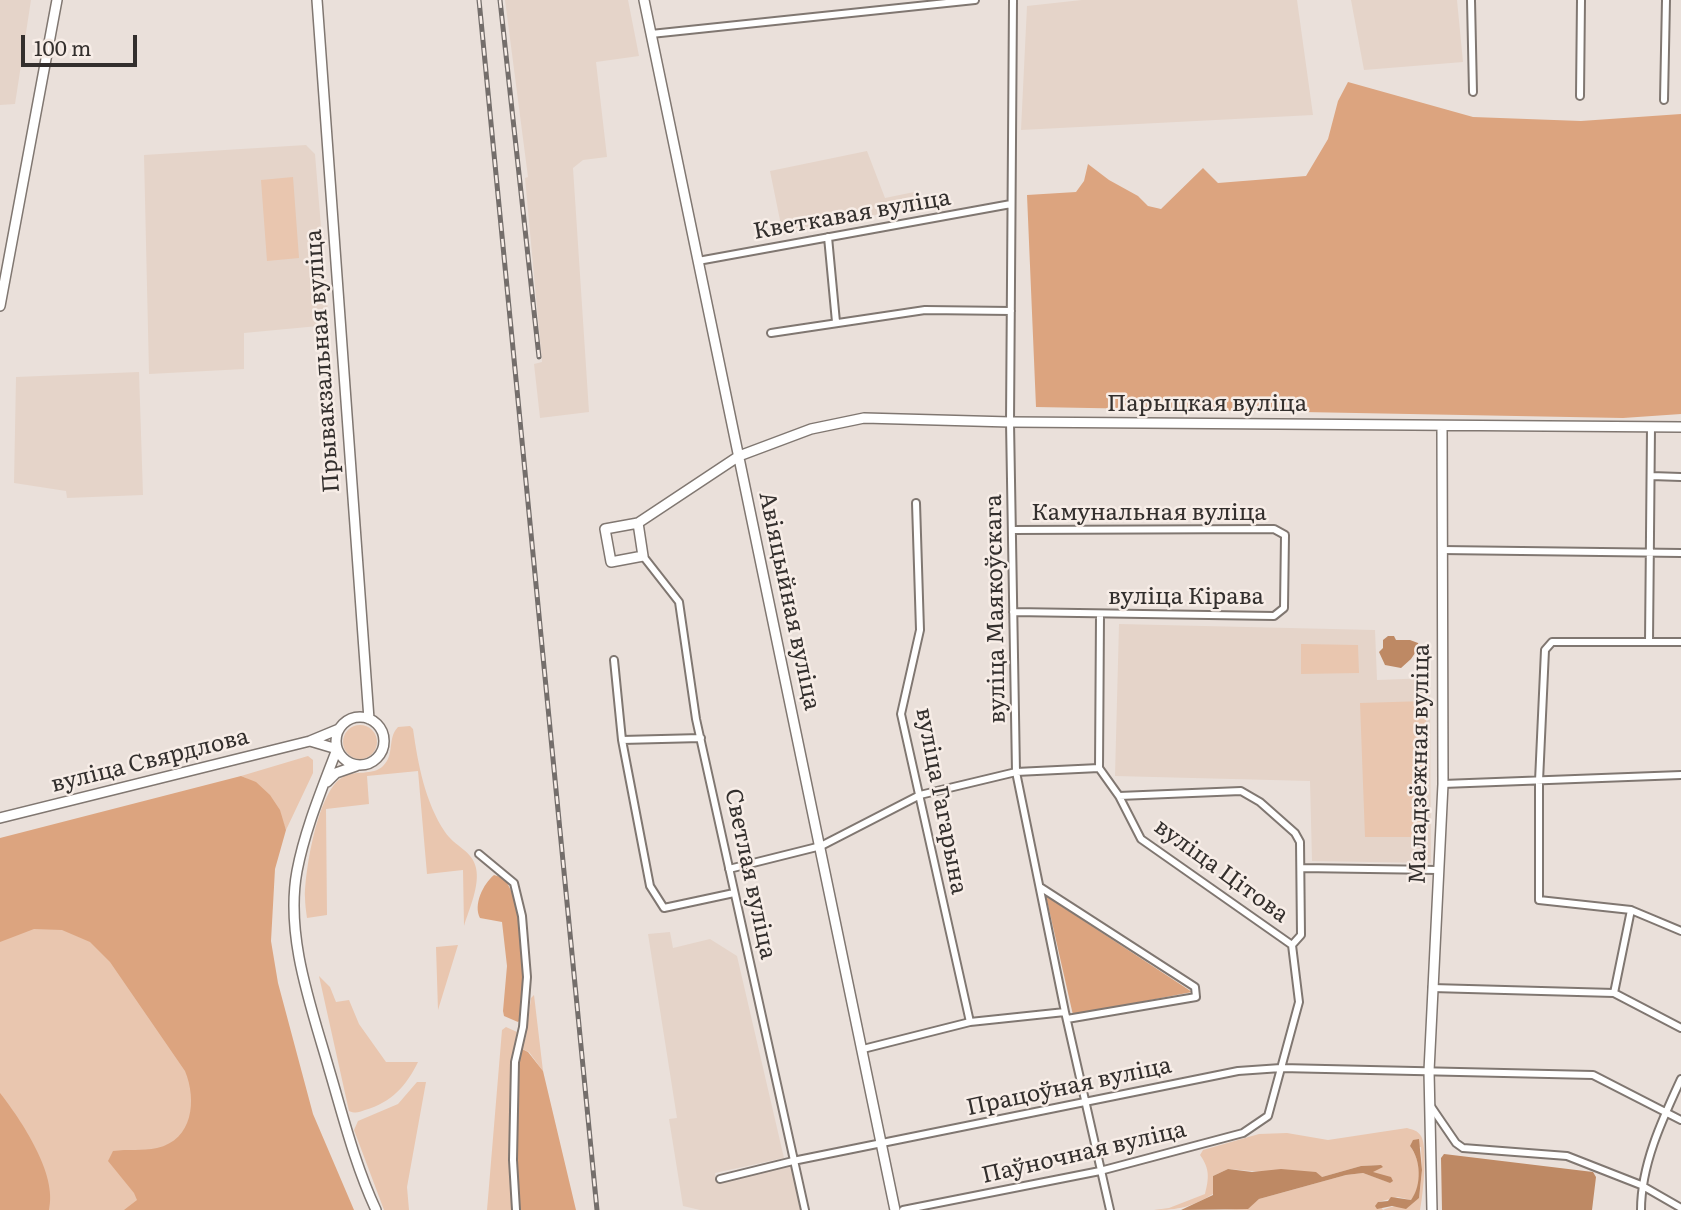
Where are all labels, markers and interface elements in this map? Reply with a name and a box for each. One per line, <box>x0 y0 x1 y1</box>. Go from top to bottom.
scale bar <box>24 21 140 65</box>
text: 100 m <box>34 31 91 62</box>
street label: Кветкавая вуліца <box>751 184 953 246</box>
street label: Прывакзальная вуліца <box>300 228 346 494</box>
street label: Парыцкая вуліца <box>1107 390 1307 418</box>
street label: Авіяцыйная вуліца <box>752 489 826 713</box>
street label: вуліца Маякоўскага <box>980 494 1012 724</box>
street label: Камунальная вуліца <box>1031 499 1267 527</box>
street label: вуліца Кірава <box>1108 583 1264 611</box>
street label: Маладзёжная вуліца <box>1404 643 1436 885</box>
street label: вуліца Гагарына <box>909 705 973 897</box>
street label: вуліца Свярдлова <box>48 723 252 799</box>
street label: Светлая вуліца <box>718 786 782 962</box>
street label: вуліца Цітова <box>1148 813 1294 929</box>
street label: Працоўная вуліца <box>964 1052 1174 1122</box>
street label: Паўночная вуліца <box>979 1116 1189 1190</box>

